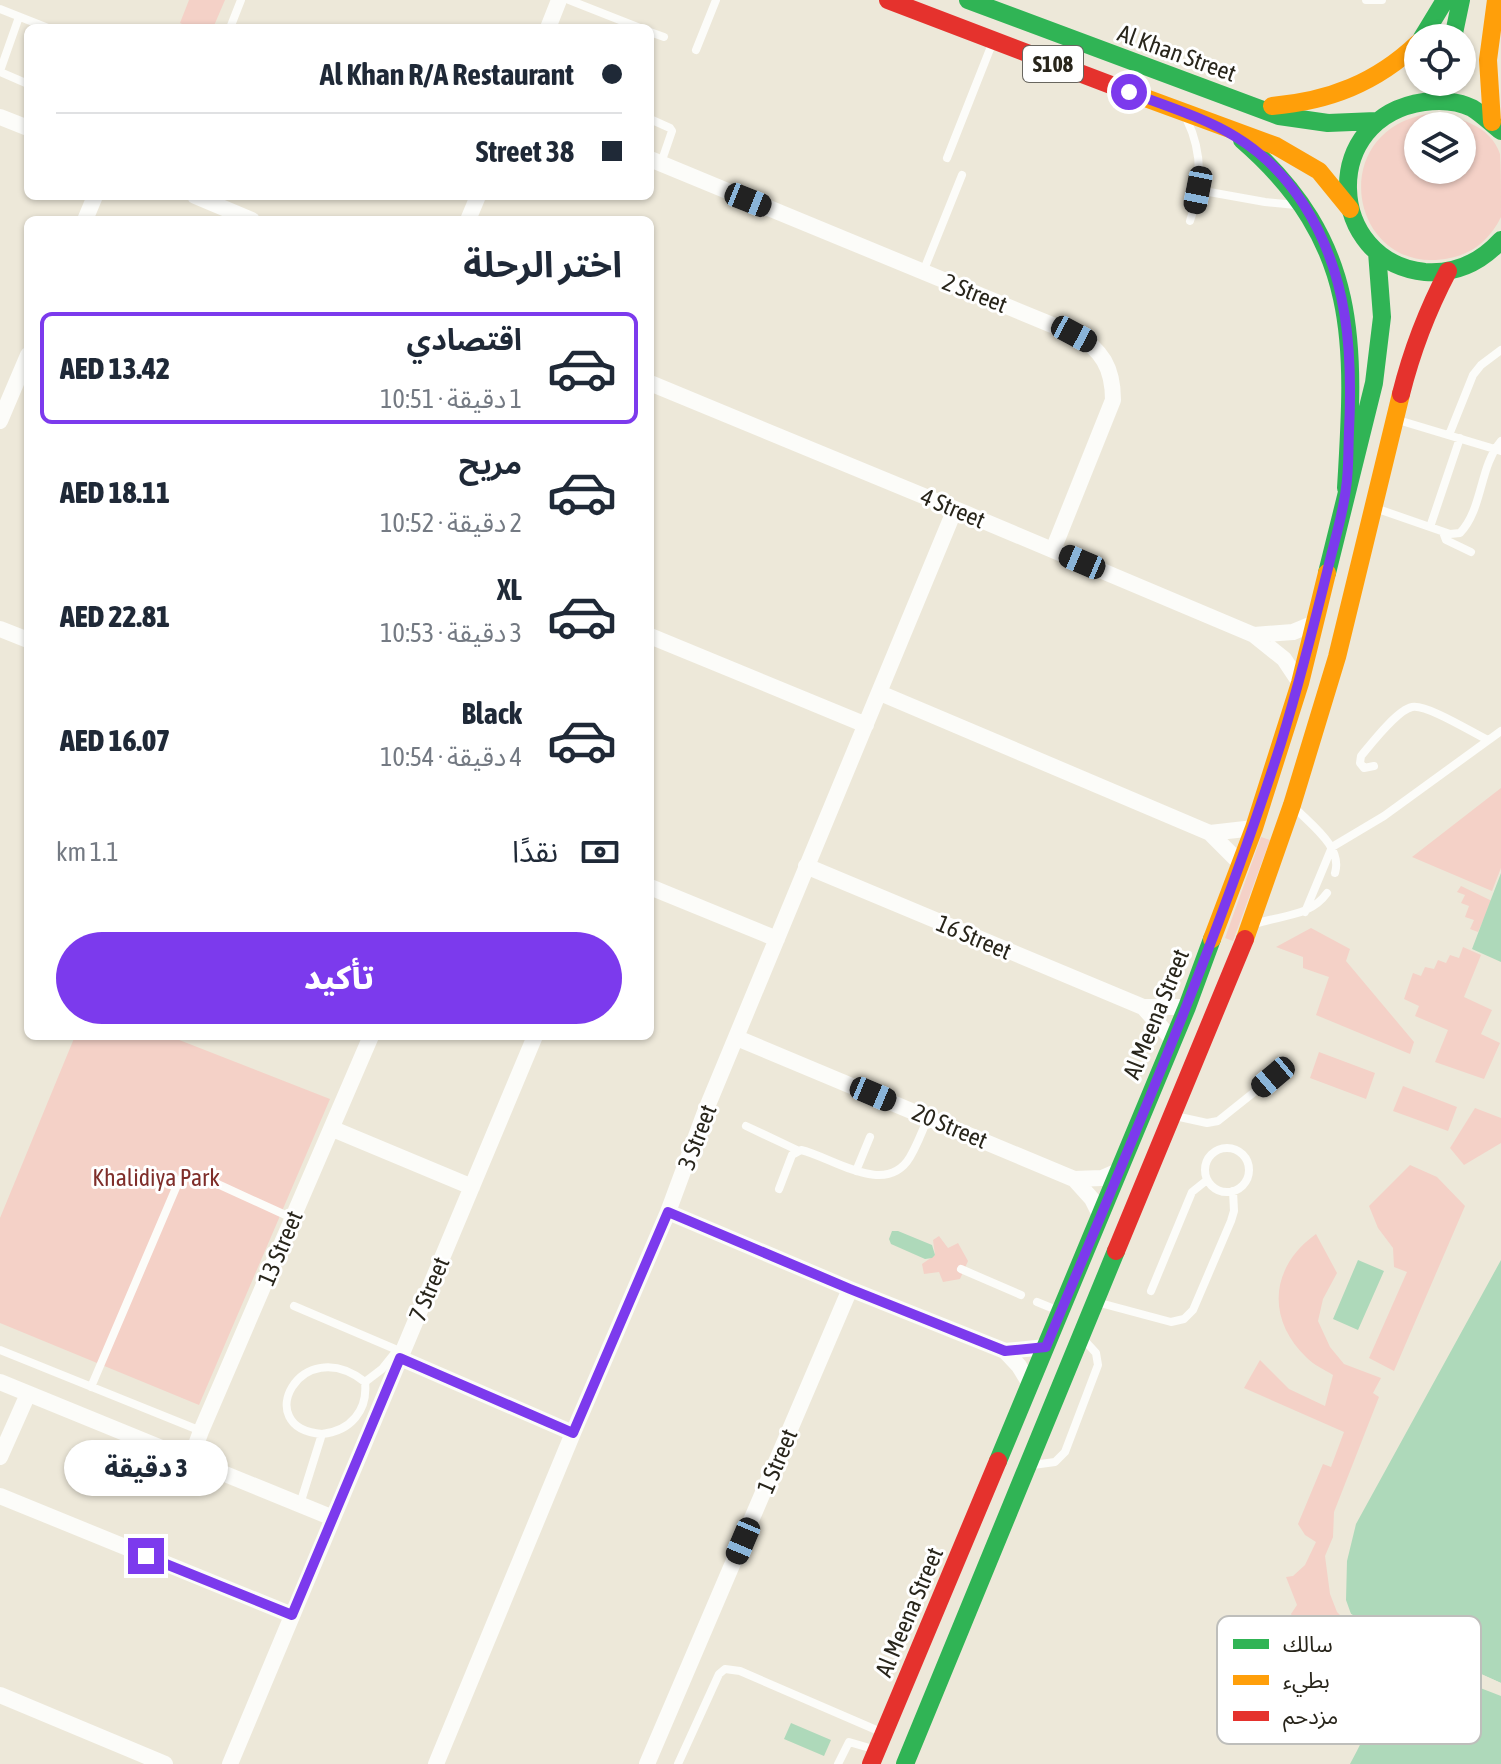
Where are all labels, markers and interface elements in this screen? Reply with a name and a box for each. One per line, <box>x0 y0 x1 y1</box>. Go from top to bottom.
street label: Al Khan Street <box>1114 19 1240 87</box>
map controls <box>1404 24 1476 184</box>
button: locate <box>1404 24 1476 96</box>
road number: S108 <box>1023 46 1083 82</box>
text: Al Khan R/A Restaurant <box>320 57 574 91</box>
route start <box>1111 74 1147 110</box>
button: layers <box>1404 112 1476 184</box>
text: 38 Street <box>476 134 574 168</box>
car <box>1182 164 1214 216</box>
car <box>721 180 775 220</box>
text: اختر الرحلة <box>463 243 622 285</box>
street label: 2 Street <box>939 268 1011 318</box>
car <box>1047 312 1101 356</box>
text: اقتصادي <box>407 322 522 356</box>
icon: car <box>546 332 618 404</box>
text: AED 13.42 <box>60 351 170 385</box>
text: 1 دقيقة · 10:51 <box>380 384 522 414</box>
text: مريح <box>459 446 522 480</box>
icon: car <box>546 456 618 528</box>
text: AED 18.11 <box>60 475 170 509</box>
street label: 4 Street <box>917 482 989 534</box>
text: 2 دقيقة · 10:52 <box>380 508 522 538</box>
car <box>1055 542 1109 582</box>
text: XL <box>497 572 522 606</box>
icon: car <box>546 580 618 652</box>
text: AED 22.81 <box>60 599 170 633</box>
text: 3 دقيقة · 10:53 <box>380 618 522 648</box>
text: Black <box>462 696 522 730</box>
icon: car <box>546 704 618 776</box>
text: AED 16.07 <box>60 723 170 757</box>
text: 4 دقيقة · 10:54 <box>380 742 522 772</box>
icon: cash <box>578 830 622 874</box>
text: نقدًا <box>512 834 558 868</box>
text: 1.1 km <box>56 837 119 867</box>
street label: 16 Street <box>933 909 1015 965</box>
button: تأكيد <box>56 932 622 1024</box>
street label: Al Meena Street <box>1118 945 1194 1083</box>
car <box>1247 1052 1299 1102</box>
car <box>846 1074 900 1114</box>
street label: 20 Street <box>909 1098 991 1154</box>
street label: 3 Street <box>672 1101 722 1173</box>
park label: Khalidiya Park <box>92 1164 220 1191</box>
street label: 13 Street <box>252 1207 308 1289</box>
street label: 7 Street <box>403 1253 455 1325</box>
street label: 1 Street <box>751 1425 803 1497</box>
callout: 3 دقيقة <box>64 1440 228 1496</box>
text: 3 دقيقة <box>104 1453 188 1483</box>
car <box>723 1514 763 1568</box>
route end <box>128 1538 164 1574</box>
street label: Al Meena Street <box>870 1543 948 1681</box>
legend <box>1217 1616 1481 1744</box>
text: سالك <box>1283 1631 1333 1657</box>
text: بطيء <box>1283 1667 1330 1697</box>
text: مزدحم <box>1283 1703 1338 1733</box>

